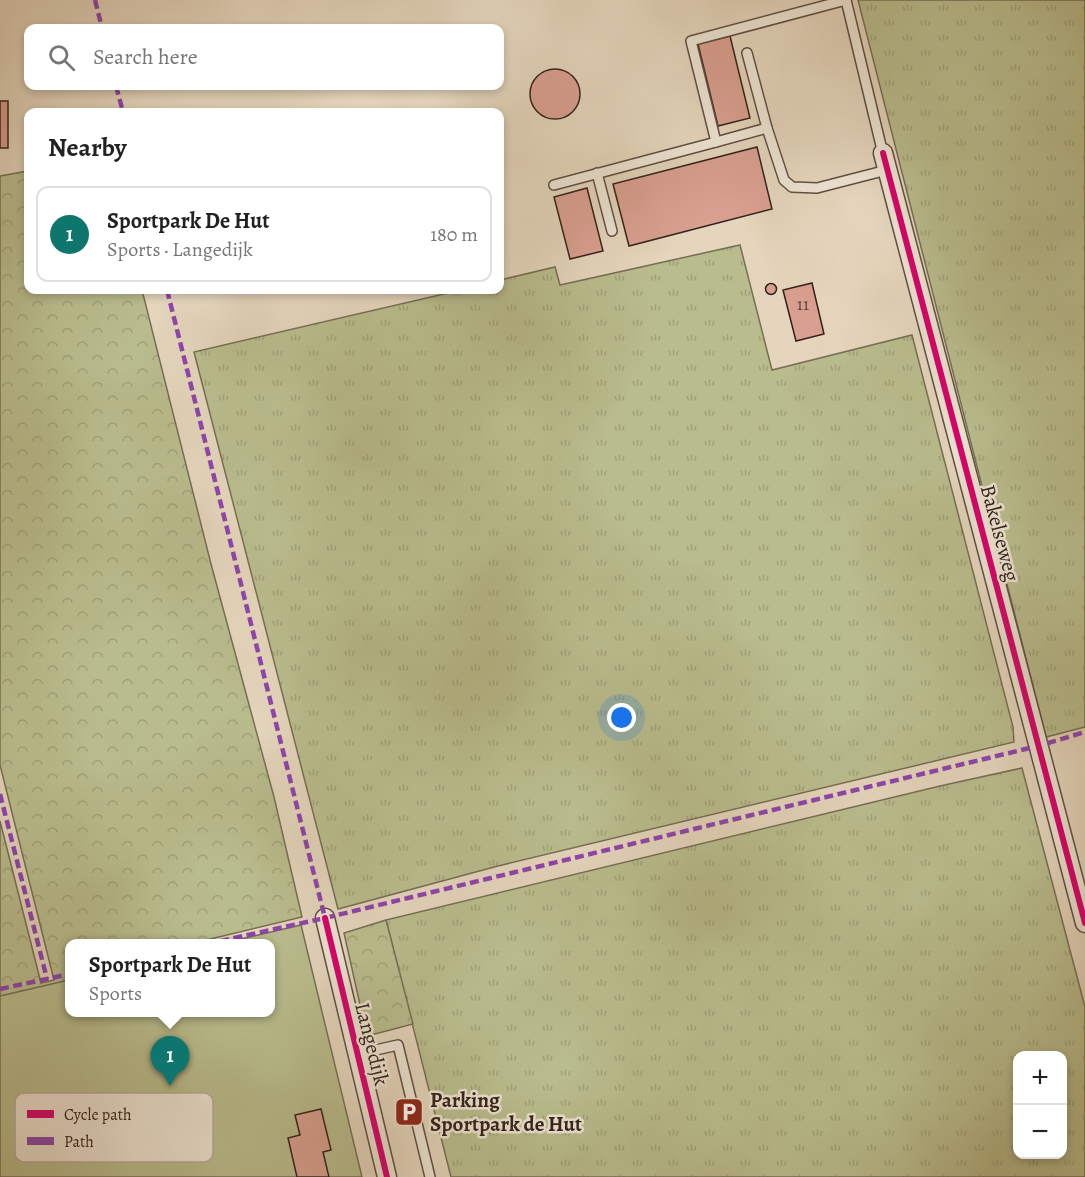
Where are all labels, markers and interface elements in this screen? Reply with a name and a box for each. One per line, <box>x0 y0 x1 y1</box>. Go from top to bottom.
search box <box>24 24 504 90</box>
icon: search <box>45 41 78 74</box>
text: Search here <box>93 42 198 72</box>
text: Nearby <box>48 130 127 165</box>
text: Sportpark De Hut <box>107 206 270 236</box>
text: 1 <box>66 221 73 248</box>
text: 180 m <box>430 221 478 248</box>
text: Sports · Langedijk <box>107 236 253 263</box>
house number: 11 <box>797 292 809 316</box>
street label: Bakelseweg <box>974 482 1026 585</box>
your location <box>607 703 636 732</box>
popup <box>65 939 275 1017</box>
text: Sportpark De Hut <box>89 950 251 980</box>
text: Sports <box>89 980 142 1007</box>
street label: Langedijk <box>348 999 396 1089</box>
pin: 1 <box>150 1036 190 1086</box>
map controls <box>1013 1051 1067 1159</box>
button: + <box>1013 1051 1067 1105</box>
place label: Parking Sportpark de Hut <box>430 1086 582 1138</box>
legend <box>15 1093 213 1162</box>
parking icon: Parking Sportpark de Hut <box>393 1096 425 1128</box>
text: Cycle path <box>64 1104 132 1126</box>
button: − <box>1013 1105 1067 1159</box>
text: Path <box>64 1131 94 1153</box>

